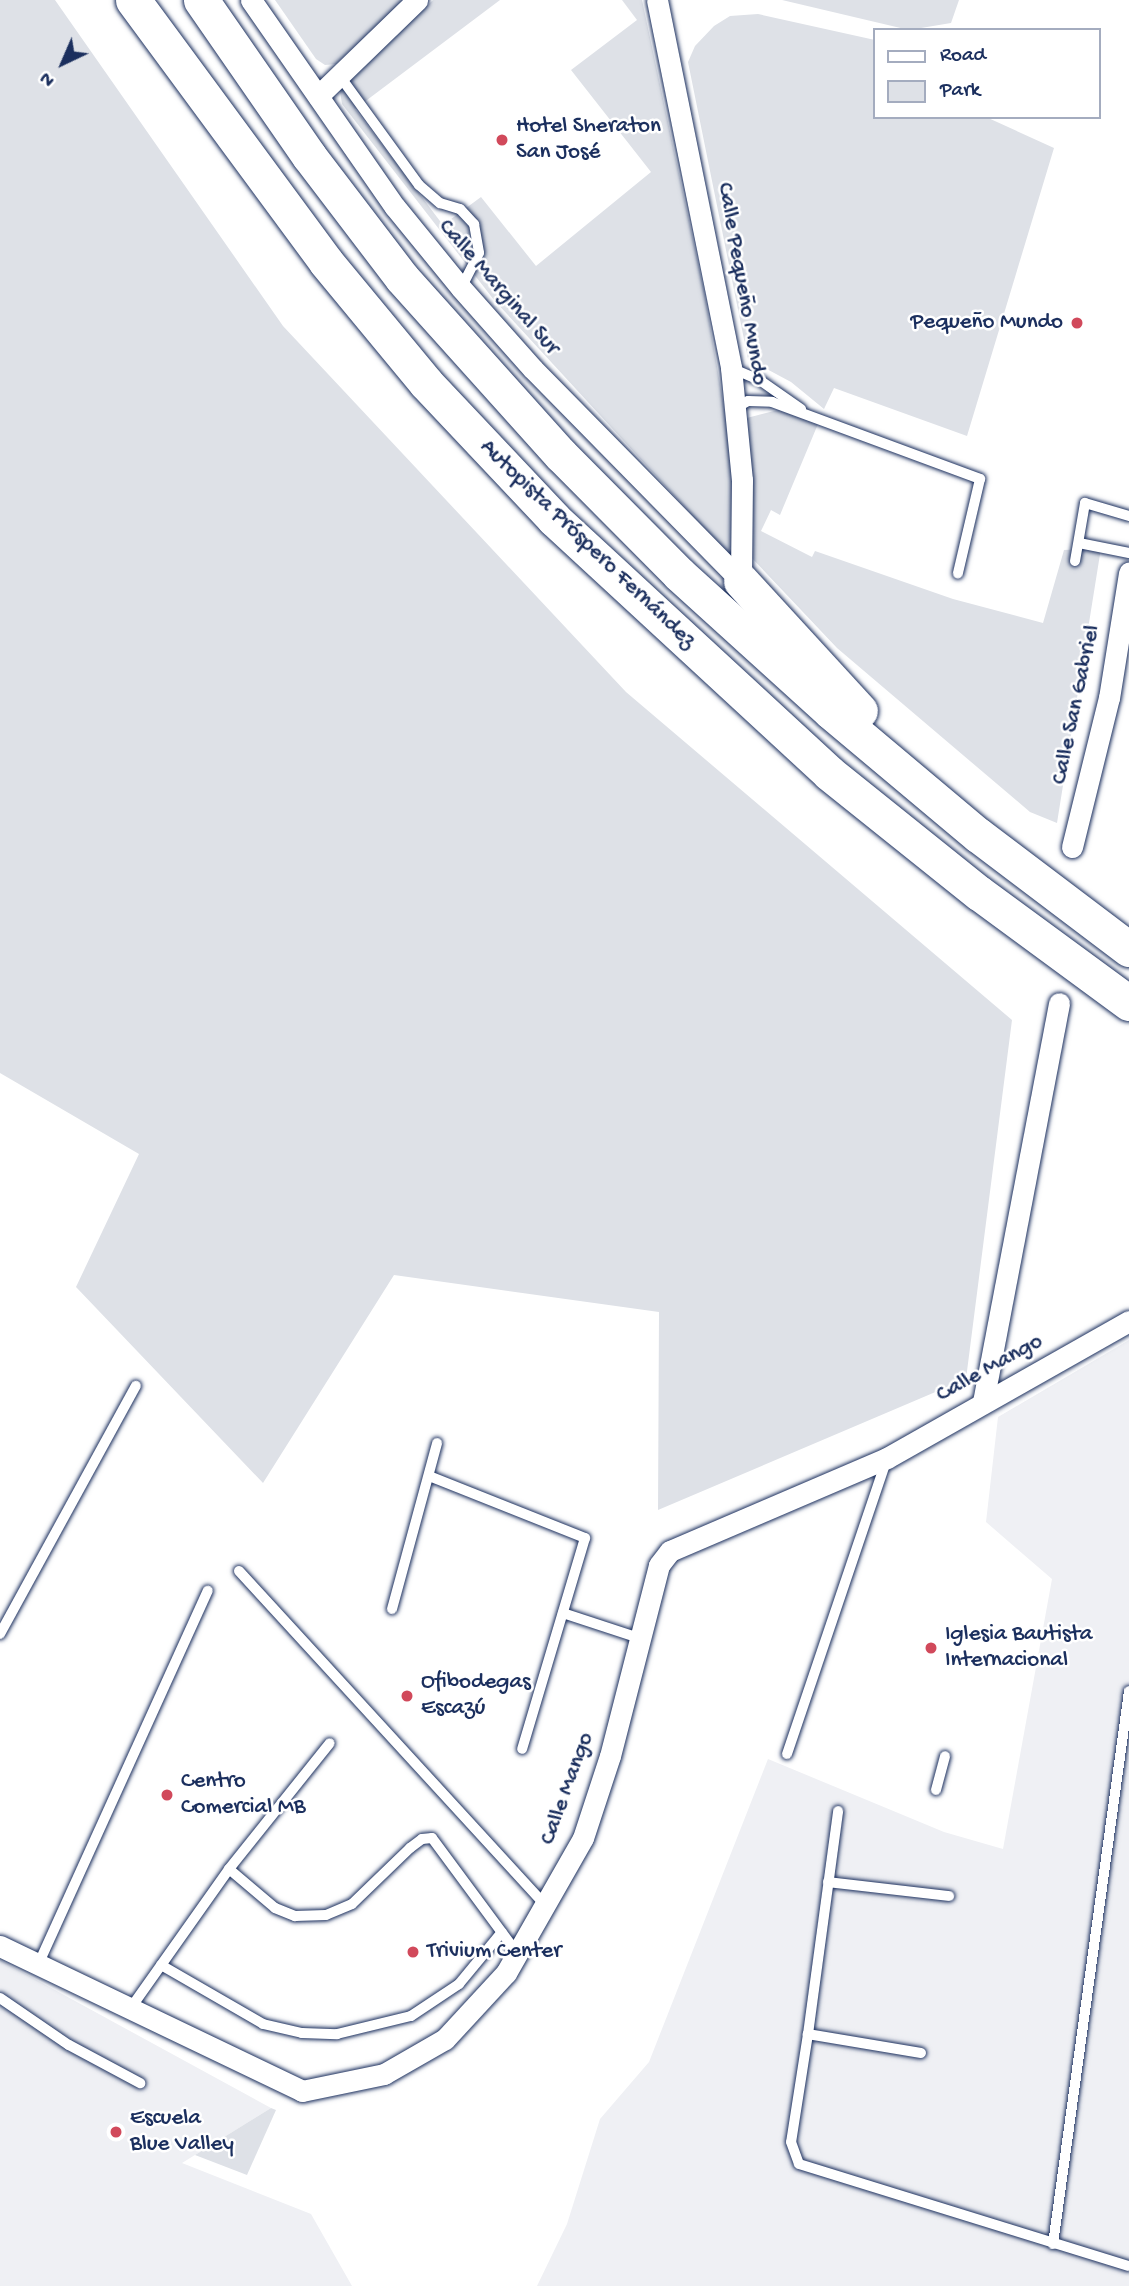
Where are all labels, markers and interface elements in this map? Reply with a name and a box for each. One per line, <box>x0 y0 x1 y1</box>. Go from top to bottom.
north arrow <box>28 28 98 98</box>
legend <box>874 28 1101 119</box>
text: Road <box>940 44 986 69</box>
text: N <box>36 66 61 91</box>
text: Park <box>940 79 980 104</box>
place label: Hotel Sheraton San José <box>516 113 661 167</box>
marker: Hotel Sheraton San José <box>494 132 510 148</box>
street label: Calle Pequeño Mundo <box>710 181 772 387</box>
street label: Calle Marginal Sur <box>431 214 565 362</box>
place label: Pequeño Mundo <box>911 309 1063 337</box>
marker: Pequeño Mundo <box>1069 315 1085 331</box>
street label: Autopista Próspero Fernández <box>473 434 701 656</box>
street label: Calle San Gabriel <box>1047 623 1107 787</box>
street label: Calle Mango <box>932 1328 1048 1410</box>
place label: Iglesia Bautista Internacional <box>945 1621 1093 1675</box>
marker: Iglesia Bautista Internacional <box>923 1640 939 1656</box>
place label: Ofibodegas Escazú <box>421 1669 531 1723</box>
marker: Ofibodegas Escazú <box>399 1688 415 1704</box>
street label: Calle Mango <box>535 1729 601 1849</box>
place label: Centro Comercial MB <box>181 1768 306 1822</box>
marker: Centro Comercial MB <box>159 1787 175 1803</box>
place label: Trivium Center <box>427 1938 561 1966</box>
marker: Trivium Center <box>405 1944 421 1960</box>
place label: Escuela Blue Valley <box>130 2105 234 2159</box>
marker: Escuela Blue Valley <box>108 2124 124 2140</box>

